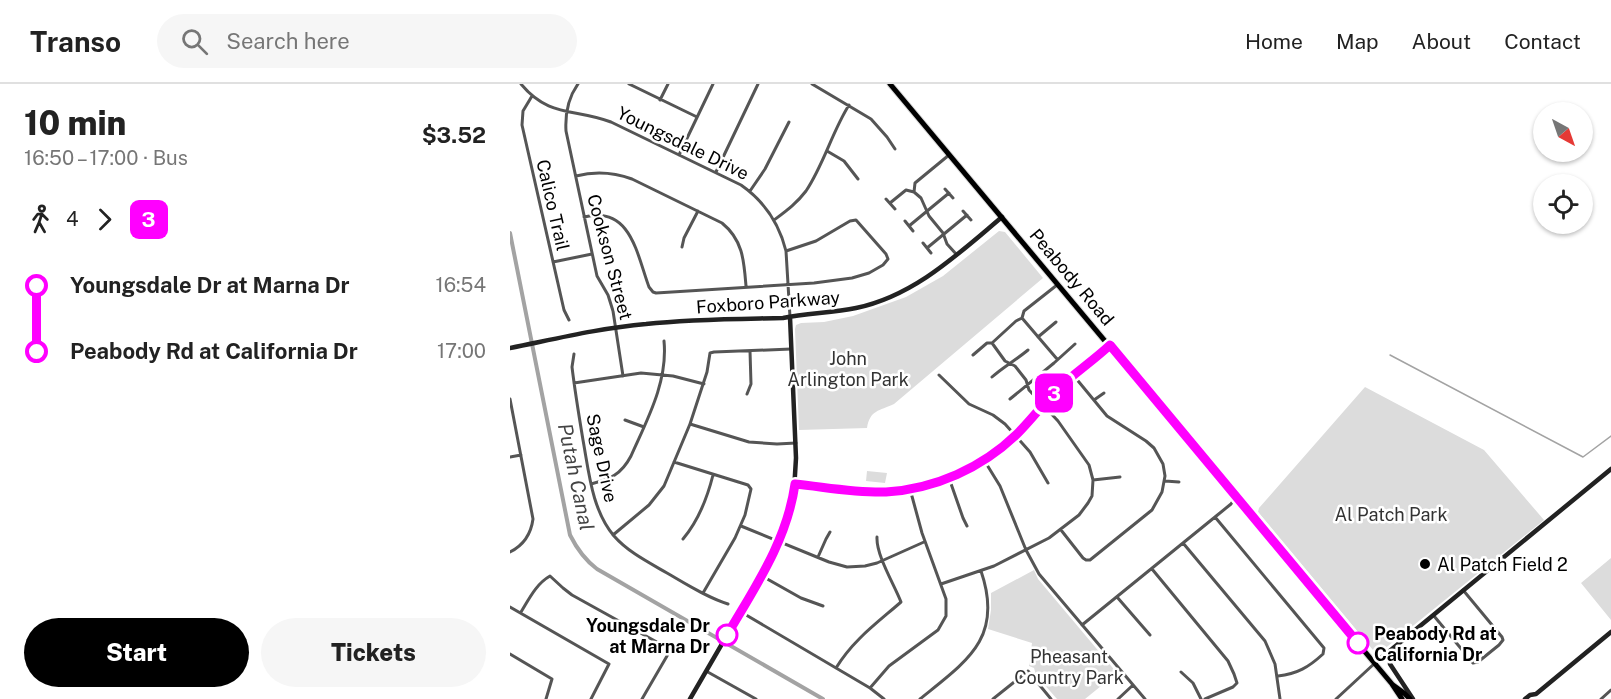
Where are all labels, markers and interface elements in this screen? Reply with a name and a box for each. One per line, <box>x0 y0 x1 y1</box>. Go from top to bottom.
search box <box>157 14 577 68</box>
text: Transo <box>30 25 121 58</box>
icon: search <box>178 25 211 58</box>
text: Search here <box>226 28 350 54</box>
text: Home <box>1245 29 1303 54</box>
text: Map <box>1336 29 1379 54</box>
text: About <box>1412 29 1471 54</box>
text: Contact <box>1504 29 1581 54</box>
street label: Youngsdale Drive <box>614 102 752 184</box>
north arrow <box>1533 102 1593 162</box>
map controls <box>1533 102 1593 234</box>
text: 10 min <box>24 104 126 142</box>
text: $3.52 <box>422 122 486 148</box>
text: 16:50 – 17:00 · Bus <box>24 146 188 170</box>
street label: Calico Trail <box>532 157 574 253</box>
button: locate <box>1533 174 1593 234</box>
street label: Cookson Street <box>583 192 637 322</box>
icon: walk <box>24 203 57 236</box>
icon: forward <box>88 203 121 236</box>
text: 4 <box>66 207 79 231</box>
text: 3 <box>142 207 156 232</box>
street label: Peabody Road <box>1026 224 1118 330</box>
text: Youngsdale Dr at Marna Dr <box>70 272 350 298</box>
text: 16:54 <box>436 273 486 297</box>
street label: Foxboro Parkway <box>695 286 841 318</box>
text: Peabody Rd at California Dr <box>70 338 358 364</box>
text: 17:00 <box>437 339 486 363</box>
park label: John Arlington Park <box>787 348 909 390</box>
line badge: 3 <box>1034 374 1074 412</box>
text: 3 <box>1047 381 1061 406</box>
street label: Sage Drive <box>582 412 622 504</box>
water label: Putah Canal <box>553 421 599 533</box>
park label: Al Patch Park <box>1334 504 1448 525</box>
place label: Al Patch Field 2 <box>1437 554 1568 575</box>
marker: Al Patch Field 2 <box>1418 557 1432 571</box>
place label: Youngsdale Dr at Marna Dr <box>586 615 711 657</box>
button: Start <box>24 618 249 687</box>
button: Tickets <box>261 618 486 687</box>
place label: Peabody Rd at California Dr <box>1374 623 1497 665</box>
marker: Youngsdale Dr at Marna Dr <box>716 624 738 646</box>
marker: Peabody Rd at California Dr <box>1347 632 1369 654</box>
park label: Pheasant Country Park <box>1014 646 1124 688</box>

